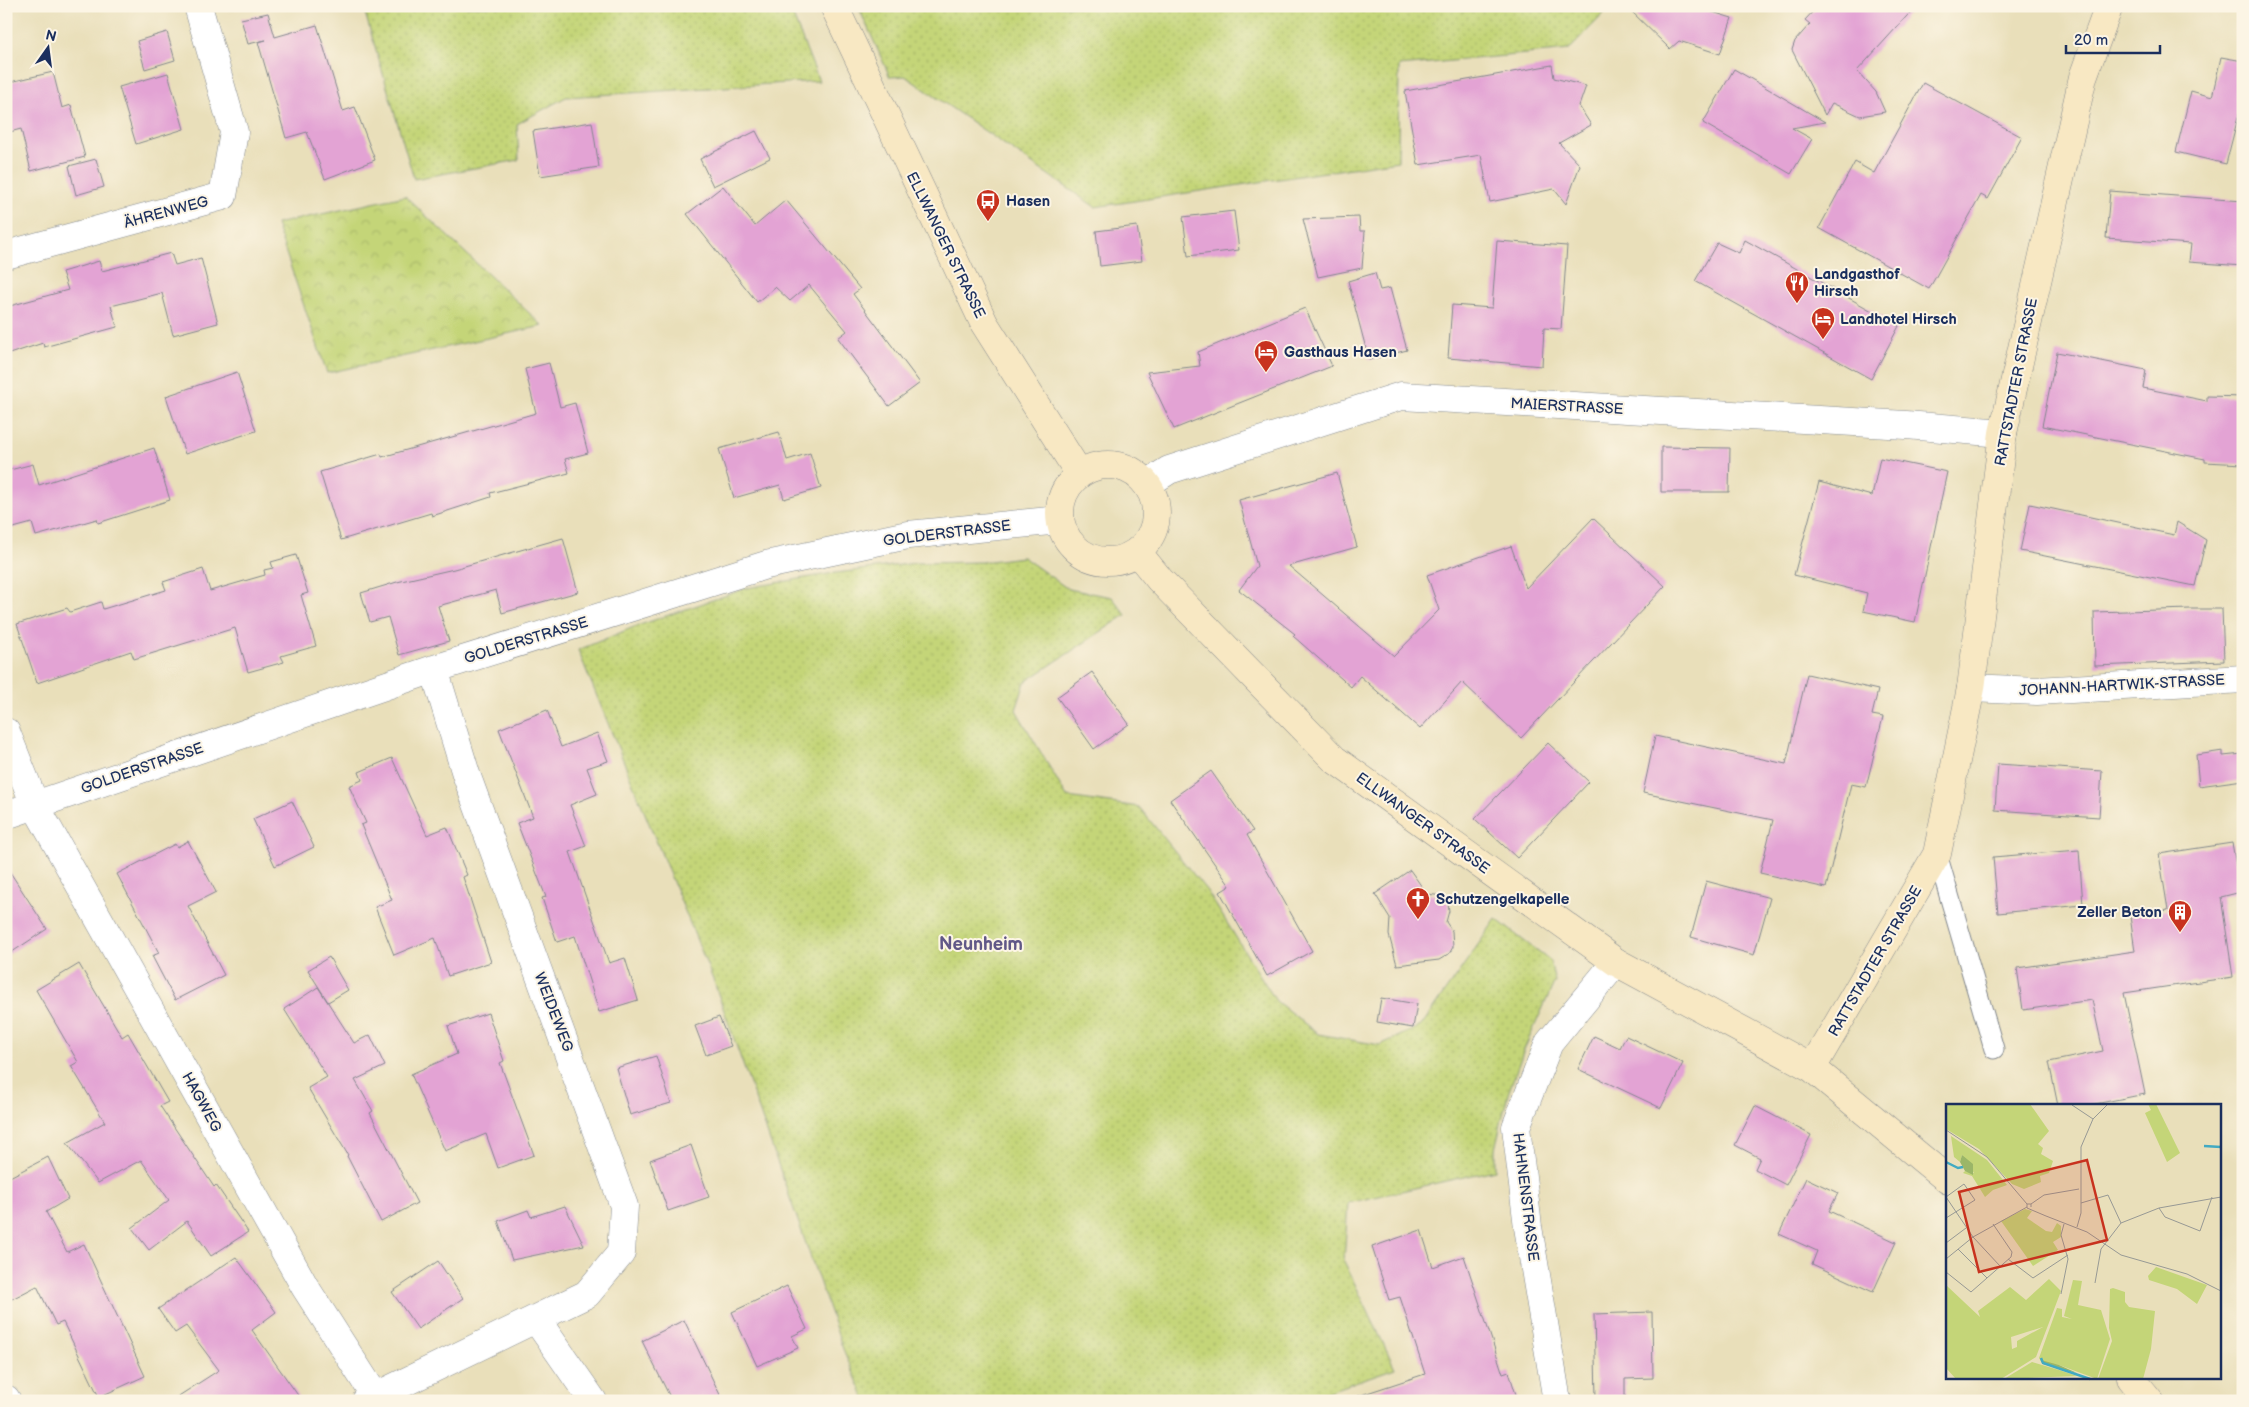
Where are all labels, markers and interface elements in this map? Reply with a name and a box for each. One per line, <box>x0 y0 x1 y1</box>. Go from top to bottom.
north arrow <box>22 22 72 72</box>
scale bar <box>2066 22 2160 54</box>
text: N <box>44 26 58 45</box>
text: 20 m <box>2074 31 2108 50</box>
street label: ELLWANGER STRASSE <box>902 169 989 322</box>
bus stop icon: Hasen <box>975 188 1001 222</box>
street label: ÄHRENWEG <box>122 192 210 233</box>
place label: Hasen <box>1006 192 1050 211</box>
place label: Landgasthof Hirsch <box>1814 265 1900 301</box>
restaurant icon: Landgasthof Hirsch <box>1784 270 1810 304</box>
street label: RATTSTADTER STRASSE <box>1991 296 2042 468</box>
hotel icon: Landhotel Hirsch <box>1810 306 1836 340</box>
place label: Landhotel Hirsch <box>1840 310 1957 329</box>
hotel icon: Gasthaus Hasen <box>1253 339 1279 373</box>
place label: Gasthaus Hasen <box>1284 343 1397 362</box>
street label: MAIERSTRASSE <box>1510 394 1624 419</box>
street label: GOLDERSTRASSE <box>882 516 1012 551</box>
street label: GOLDERSTRASSE <box>462 613 590 668</box>
street label: JOHANN-HARTWIK-STRASSE <box>2019 671 2226 700</box>
street label: GOLDERSTRASSE <box>78 739 206 798</box>
street label: ELLWANGER STRASSE <box>1352 768 1493 878</box>
street label: RATTSTADTER STRASSE <box>1824 882 1926 1040</box>
church icon: Schutzengelkapelle <box>1405 886 1431 920</box>
place label: Schutzengelkapelle <box>1436 890 1570 909</box>
building icon: Zeller Beton <box>2167 899 2193 933</box>
place label: Zeller Beton <box>2077 903 2162 922</box>
district label: Neunheim <box>939 934 1023 955</box>
street label: WEIDEWEG <box>530 970 577 1055</box>
street label: HAGWEG <box>177 1069 226 1136</box>
inset map <box>1946 1104 2222 1380</box>
street label: HAHNENSTRASSE <box>1508 1132 1543 1262</box>

